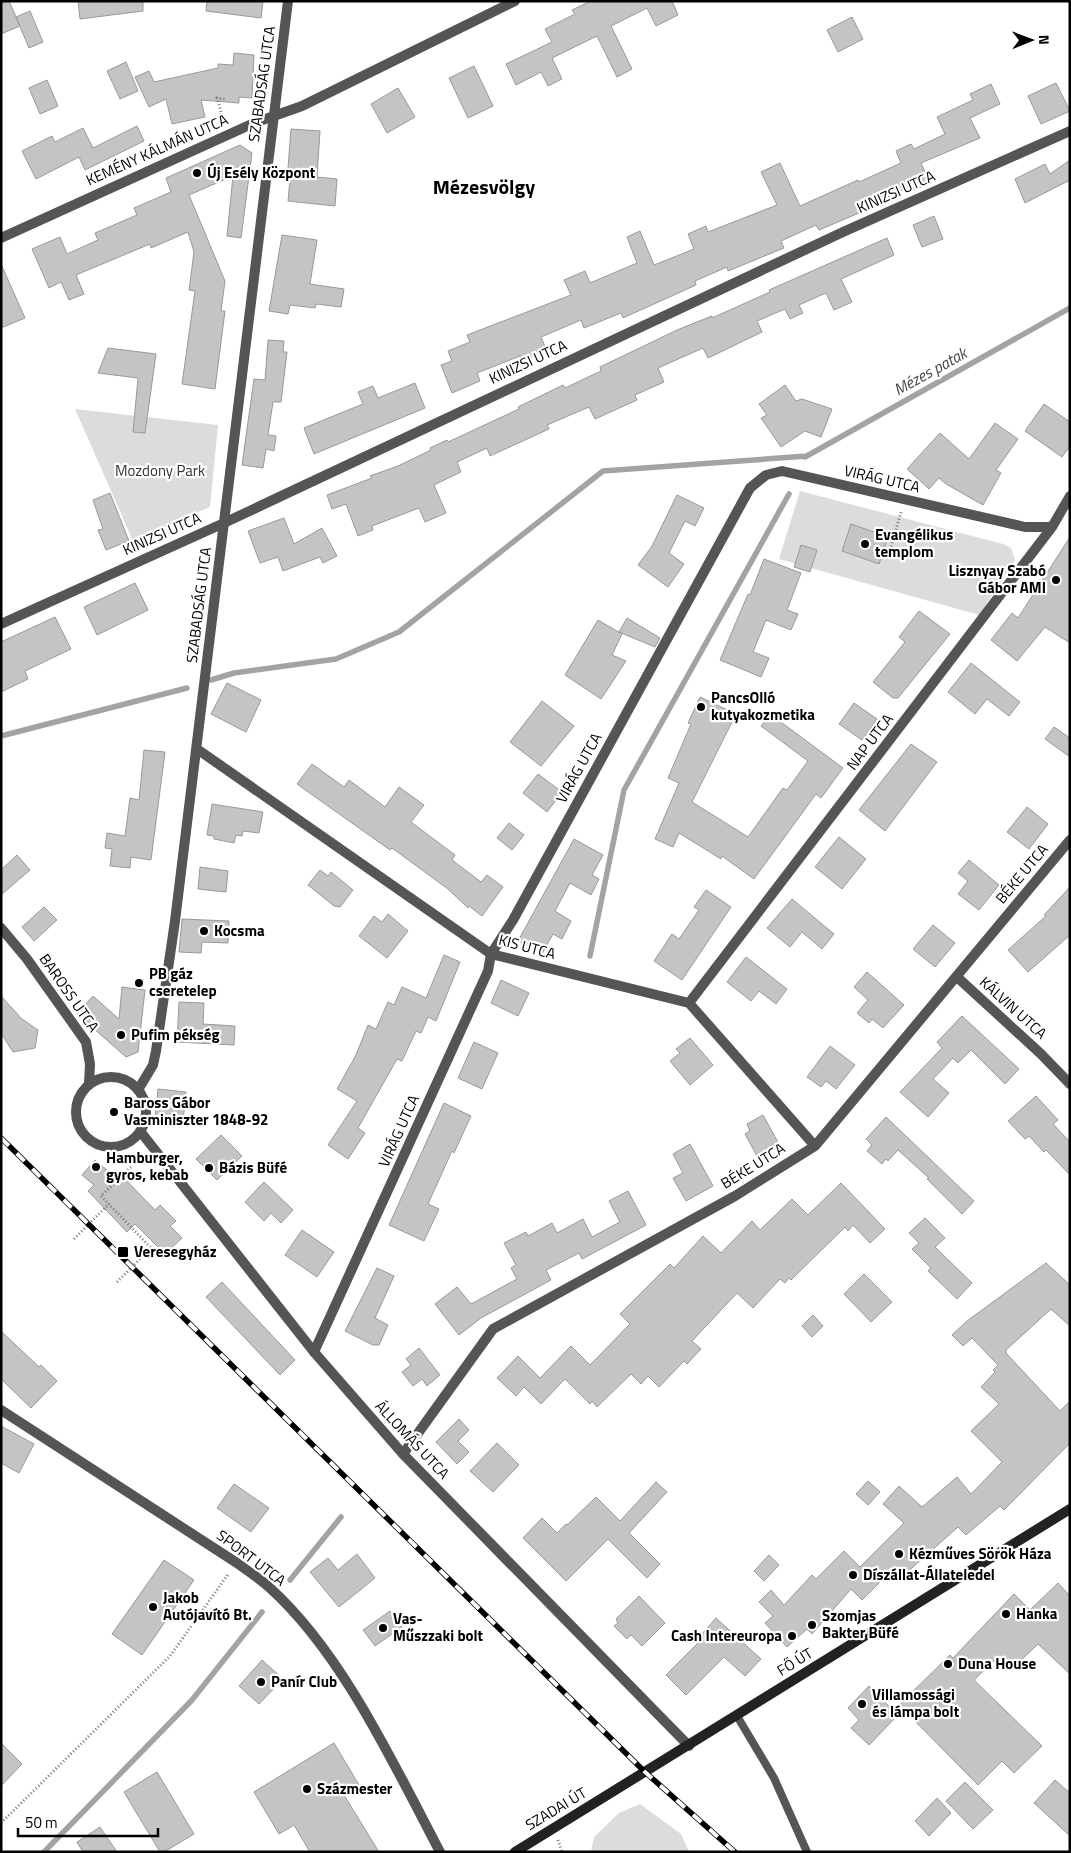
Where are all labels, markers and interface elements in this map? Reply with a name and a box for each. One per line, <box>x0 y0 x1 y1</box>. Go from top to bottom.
north arrow <box>1006 15 1056 65</box>
street label: SZABADSÁG UTCA <box>242 25 281 143</box>
text: N <box>1034 35 1055 45</box>
street label: KEMÉNY KÁLMÁN UTCA <box>82 108 232 191</box>
place label: Új Esély Központ <box>207 161 316 184</box>
street label: KINIZSI UTCA <box>853 164 939 219</box>
marker: Új Esély Központ <box>191 167 203 179</box>
district label: Mézesvölgy <box>433 171 535 202</box>
street label: KINIZSI UTCA <box>485 333 571 390</box>
water label: Mézes patak <box>889 340 973 401</box>
park label: Mozdony Park <box>115 459 205 482</box>
street label: VIRÁG UTCA <box>842 459 922 498</box>
street label: KINIZSI UTCA <box>119 506 205 561</box>
place label: Evangélikus templom <box>875 523 953 563</box>
marker: Evangélikus templom <box>859 538 871 550</box>
street label: SZABADSÁG UTCA <box>180 546 217 664</box>
place label: Lisznyay Szabó Gábor AMI <box>948 559 1046 599</box>
marker: Lisznyay Szabó Gábor AMI <box>1050 574 1062 586</box>
place label: PancsOlló kutyakozmetika <box>711 686 815 726</box>
marker: PancsOlló kutyakozmetika <box>695 701 707 713</box>
street label: NAP UTCA <box>841 708 899 775</box>
street label: VIRÁG UTCA <box>550 728 607 807</box>
street label: BÉKE UTCA <box>990 839 1054 909</box>
place label: Kocsma <box>214 919 265 942</box>
marker: Kocsma <box>198 925 210 937</box>
street label: KIS UTCA <box>496 928 558 965</box>
street label: BAROSS UTCA <box>34 949 105 1037</box>
place label: PB gáz cseretelep <box>149 962 217 1002</box>
street label: KÁLVIN UTCA <box>974 971 1052 1044</box>
marker: PB gáz cseretelep <box>133 977 145 989</box>
place label: Pufim pékség <box>131 1023 220 1046</box>
marker: Pufim pékség <box>115 1029 127 1041</box>
place label: Baross Gábor Vasminiszter 1848-92 <box>124 1091 268 1131</box>
street label: VIRÁG UTCA <box>372 1091 425 1171</box>
marker: Baross Gábor Vasminiszter 1848-92 <box>108 1106 120 1118</box>
street label: BÉKE UTCA <box>716 1137 789 1194</box>
place label: Hamburger, gyros, kebab <box>106 1146 189 1186</box>
place label: Bázis Büfé <box>219 1156 288 1179</box>
marker: Hamburger, gyros, kebab <box>90 1161 102 1173</box>
marker: Bázis Büfé <box>203 1162 215 1174</box>
place label: Veresegyház <box>134 1240 217 1263</box>
marker: Veresegyház <box>116 1245 130 1259</box>
street label: ÁLLOMÁS UTCA <box>370 1395 455 1484</box>
street label: SPORT UTCA <box>212 1524 291 1591</box>
place label: Kézműves Sörök Háza <box>909 1542 1052 1565</box>
marker: Kézműves Sörök Háza <box>893 1548 905 1560</box>
place label: Díszállat-Állateledel <box>863 1563 995 1586</box>
marker: Díszállat-Állateledel <box>847 1569 859 1581</box>
place label: Jakob Autójavító Bt. <box>163 1586 252 1626</box>
marker: Jakob Autójavító Bt. <box>147 1601 159 1613</box>
place label: Hanka <box>1016 1602 1058 1625</box>
place label: Szomjas Bakter Büfé <box>822 1604 899 1644</box>
place label: Vas- Műszzaki bolt <box>393 1607 484 1647</box>
marker: Hanka <box>1000 1608 1012 1620</box>
marker: Szomjas Bakter Büfé <box>806 1619 818 1631</box>
marker: Vas- Műszzaki bolt <box>377 1622 389 1634</box>
place label: Cash Intereuropa <box>671 1624 782 1647</box>
marker: Cash Intereuropa <box>786 1630 798 1642</box>
street label: FŐ ÚT <box>772 1642 817 1682</box>
place label: Duna House <box>958 1652 1037 1675</box>
marker: Duna House <box>942 1658 954 1670</box>
place label: Panír Club <box>271 1670 337 1693</box>
marker: Panír Club <box>255 1676 267 1688</box>
place label: Villamossági és lámpa bolt <box>872 1683 960 1723</box>
marker: Villamossági és lámpa bolt <box>856 1698 868 1710</box>
place label: Százmester <box>317 1777 393 1800</box>
street label: SZADAI ÚT <box>521 1781 591 1836</box>
marker: Százmester <box>301 1783 313 1795</box>
scale bar <box>18 1806 158 1838</box>
text: 50 m <box>25 1811 58 1834</box>

